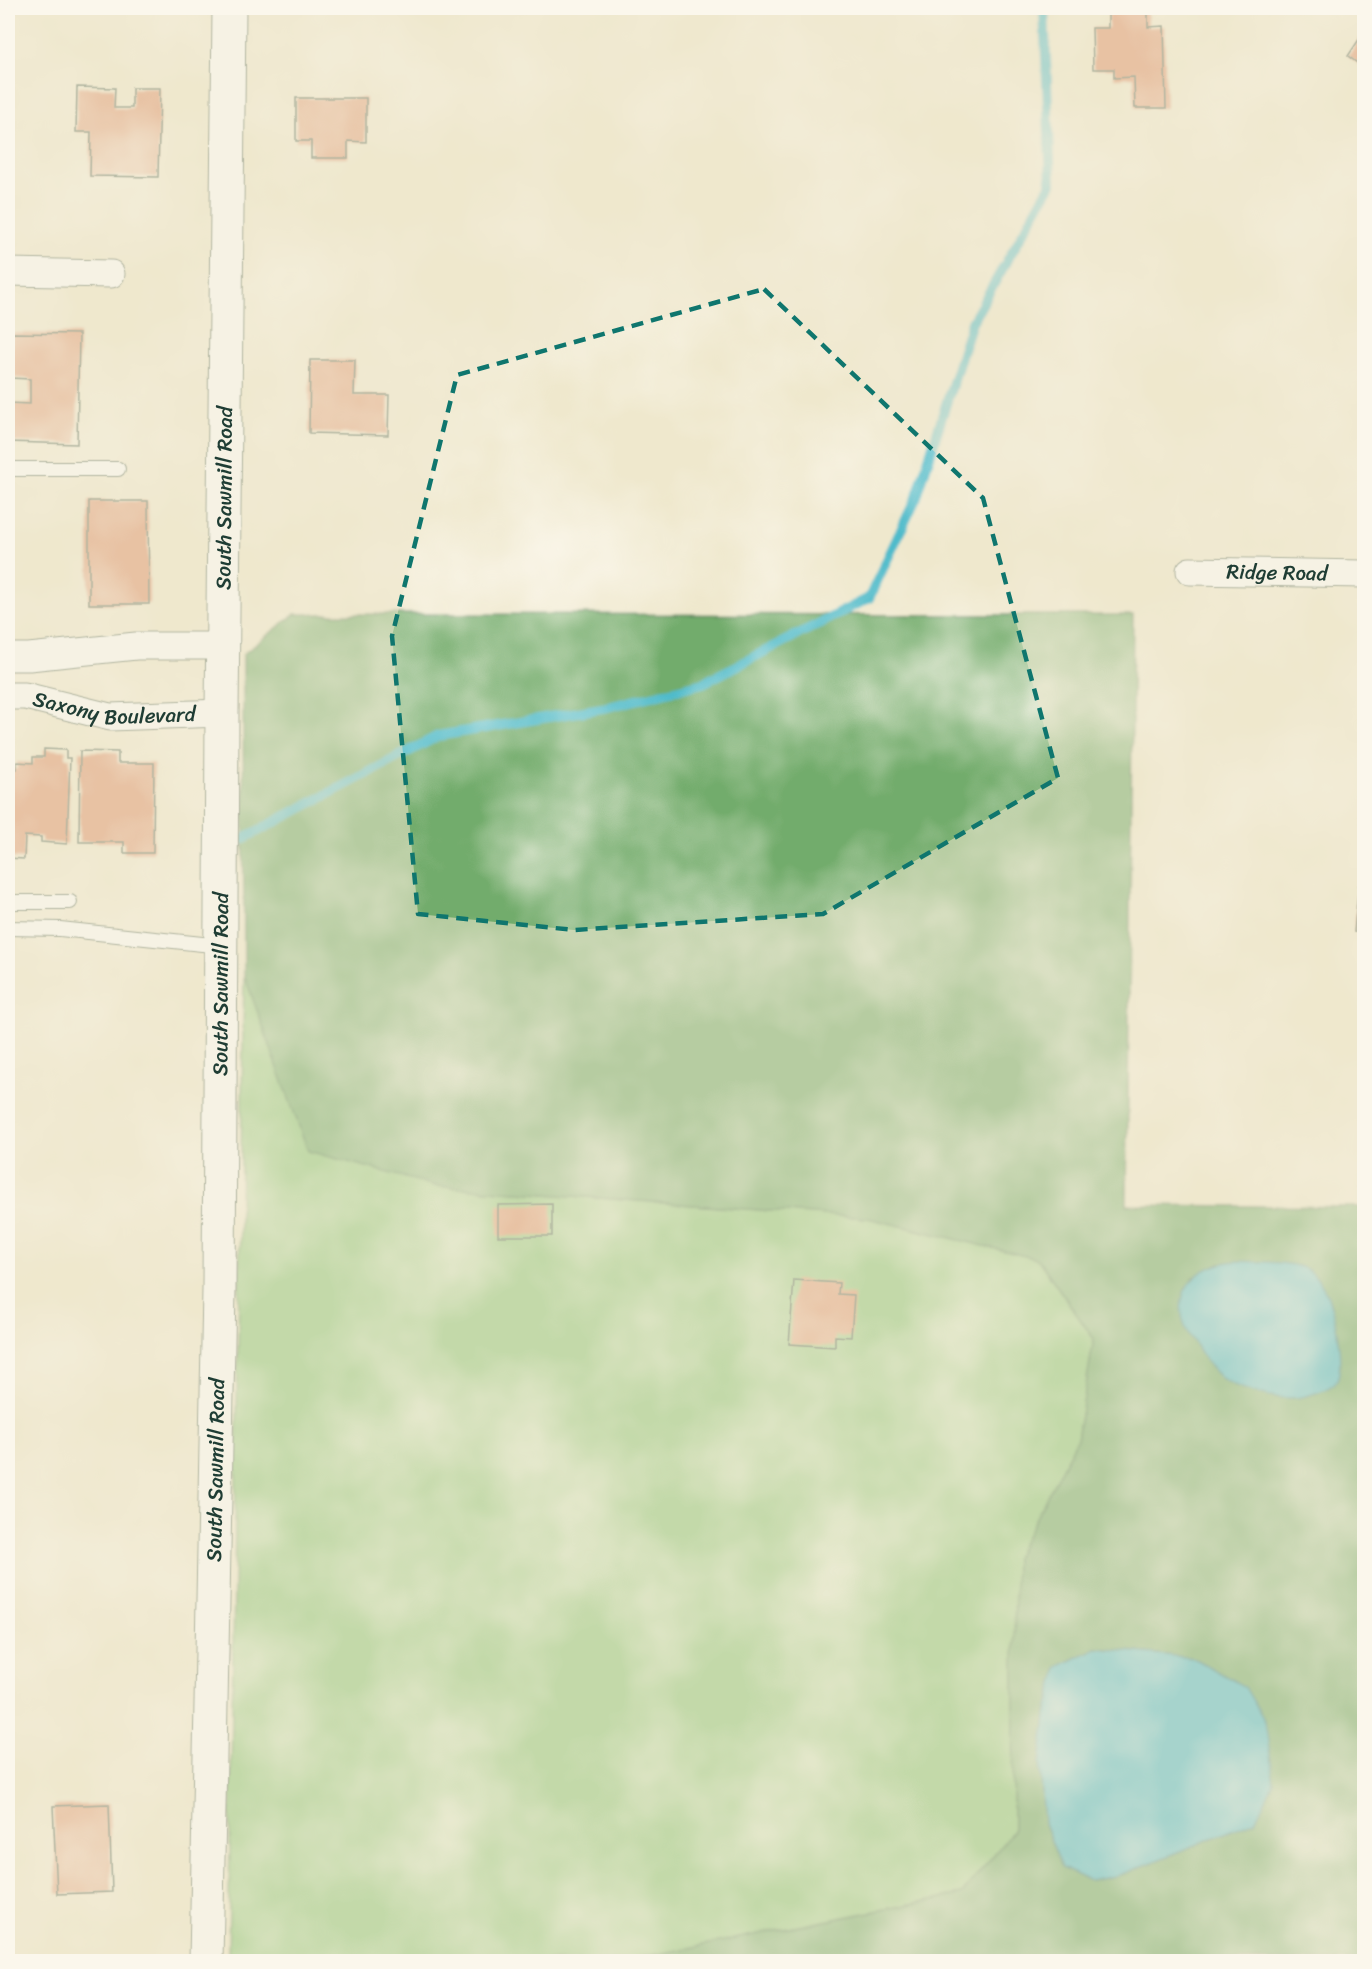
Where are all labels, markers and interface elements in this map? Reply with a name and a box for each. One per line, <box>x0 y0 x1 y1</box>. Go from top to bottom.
street label: South Sawmill Road <box>204 404 244 590</box>
street label: Ridge Road <box>1226 553 1330 592</box>
street label: Saxony Boulevard <box>29 680 198 736</box>
street label: South Sawmill Road <box>201 890 240 1076</box>
street label: South Sawmill Road <box>195 1376 236 1562</box>

